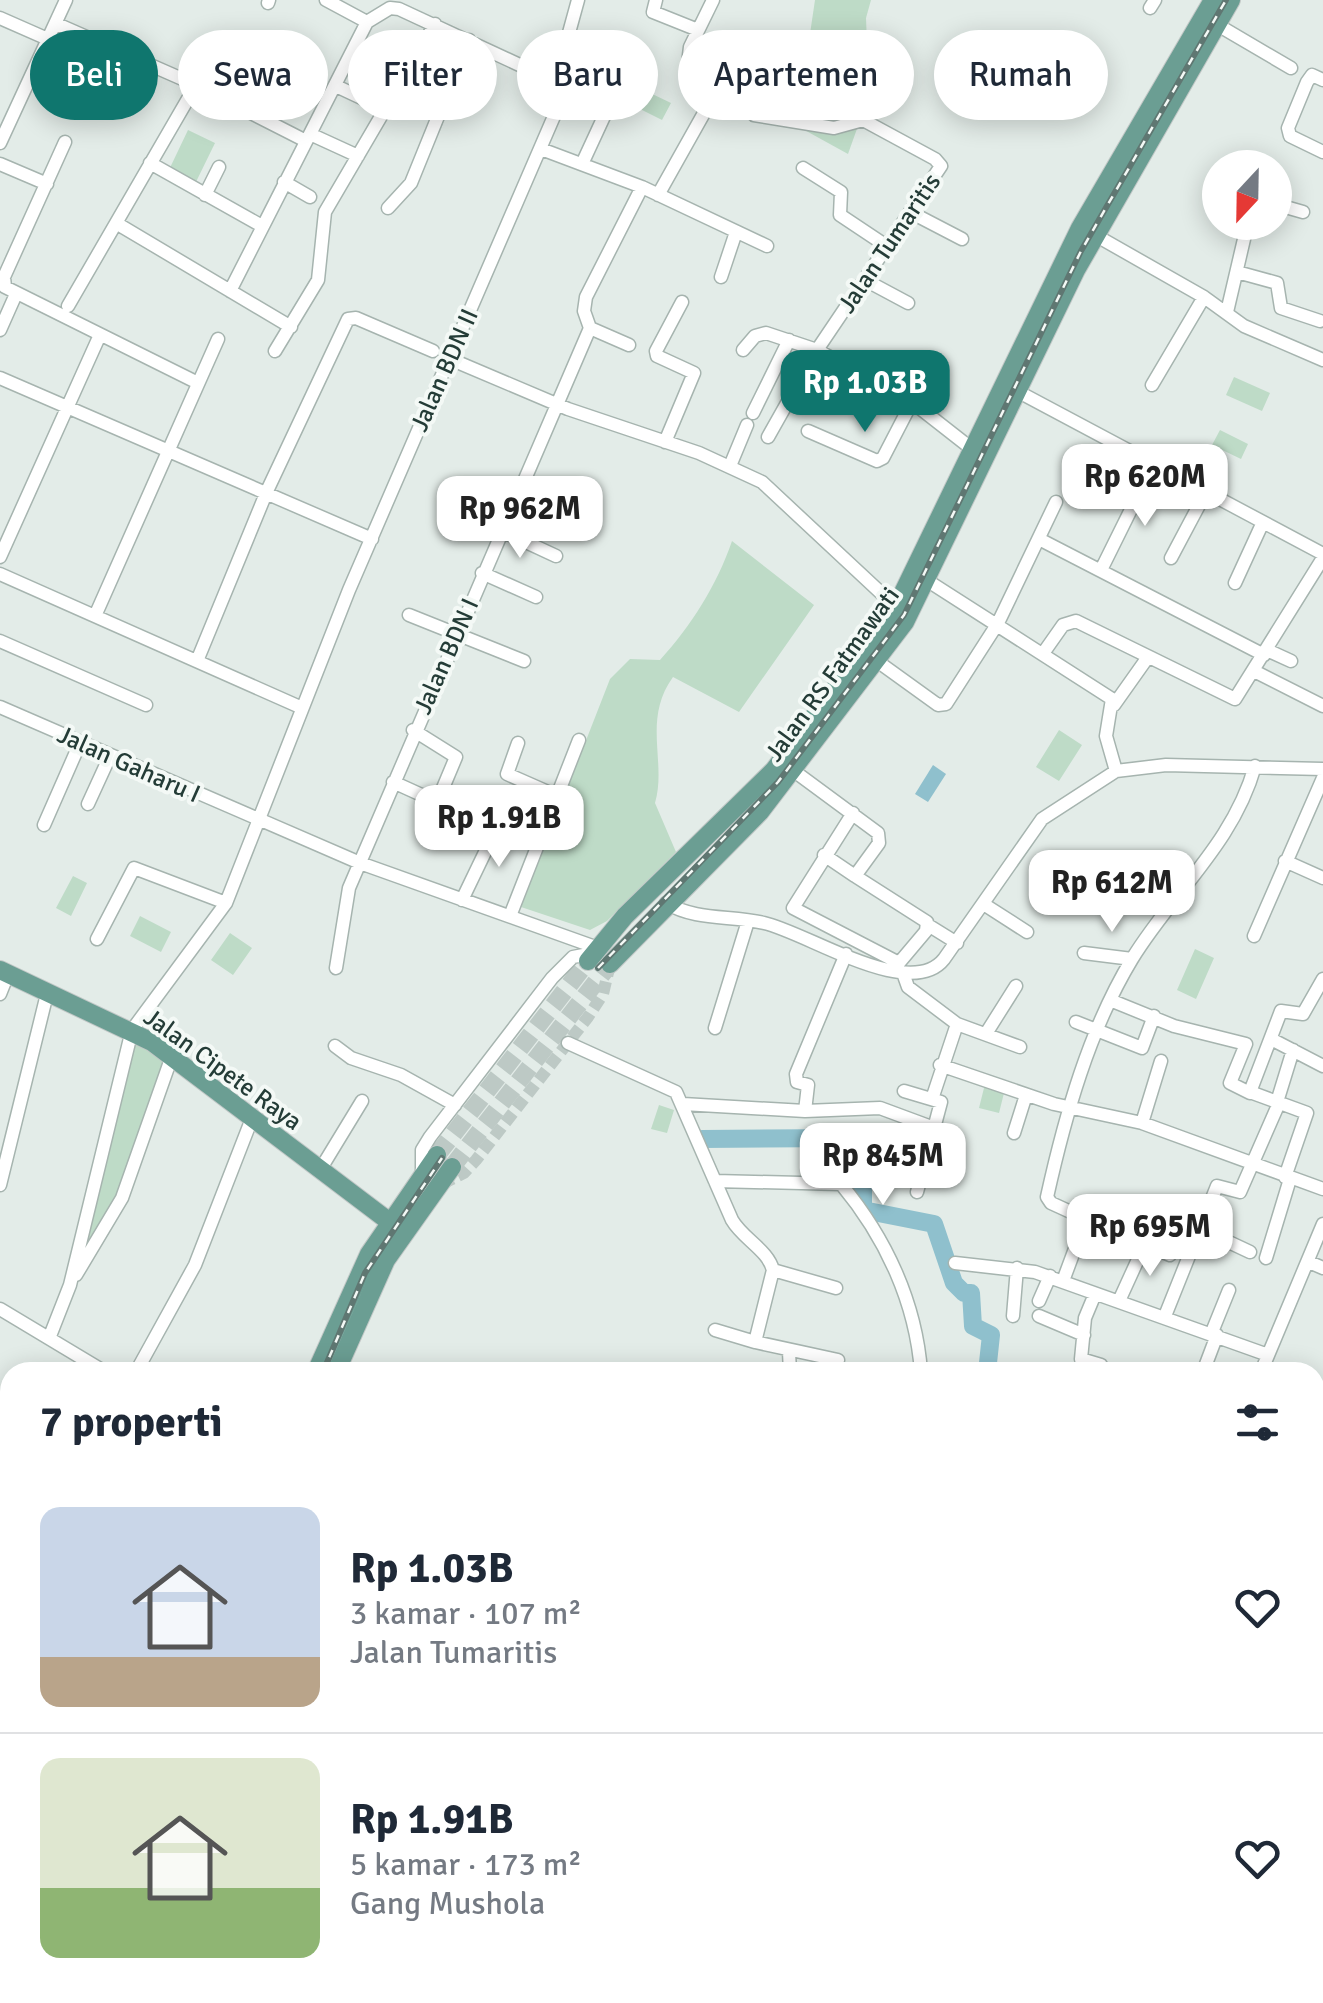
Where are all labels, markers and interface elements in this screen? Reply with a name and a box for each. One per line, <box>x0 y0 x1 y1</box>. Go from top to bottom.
chip: Beli <box>30 30 158 120</box>
chip: Sewa <box>178 30 328 120</box>
chip: Filter <box>348 30 497 120</box>
chip: Baru <box>517 30 658 120</box>
chip: Apartemen <box>678 30 914 120</box>
chip: Rumah <box>934 30 1108 120</box>
north arrow <box>1202 150 1292 240</box>
map controls <box>1202 150 1292 240</box>
street label: Jalan Tumaritis <box>831 167 947 319</box>
street label: Jalan BDN II <box>403 304 485 436</box>
pin: Rp 1.03B <box>762 350 968 435</box>
text: Rp 1.03B <box>803 363 927 402</box>
pin: Rp 620M <box>1053 444 1237 529</box>
text: Rp 620M <box>1084 457 1206 496</box>
pin: Rp 962M <box>428 476 612 561</box>
text: Rp 962M <box>459 489 581 528</box>
street label: Jalan RS Fatmawati <box>758 581 906 767</box>
street label: Jalan BDN I <box>407 593 485 719</box>
street label: Jalan Gaharu I <box>53 719 205 809</box>
pin: Rp 1.91B <box>396 785 602 870</box>
text: Rp 1.91B <box>437 798 561 837</box>
pin: Rp 612M <box>1020 850 1204 935</box>
text: Rp 612M <box>1051 863 1173 902</box>
street label: Jalan Cipete Raya <box>138 1001 308 1137</box>
pin: Rp 845M <box>791 1123 975 1208</box>
text: Rp 845M <box>822 1136 944 1175</box>
pin: Rp 695M <box>1058 1194 1242 1279</box>
text: Rp 695M <box>1089 1207 1211 1246</box>
icon: filters <box>1230 1395 1285 1450</box>
text: 7 properti <box>40 1397 223 1448</box>
text: Rp 1.03B <box>350 1543 514 1594</box>
icon: home <box>120 1547 240 1667</box>
icon: heart <box>1230 1580 1285 1635</box>
text: 3 kamar · 107 m² <box>350 1594 582 1633</box>
text: Jalan Tumaritis <box>350 1633 557 1672</box>
text: Rp 1.91B <box>350 1794 514 1845</box>
icon: home <box>120 1798 240 1918</box>
icon: heart <box>1230 1831 1285 1886</box>
text: 5 kamar · 173 m² <box>350 1845 582 1884</box>
text: Gang Mushola <box>350 1884 545 1923</box>

